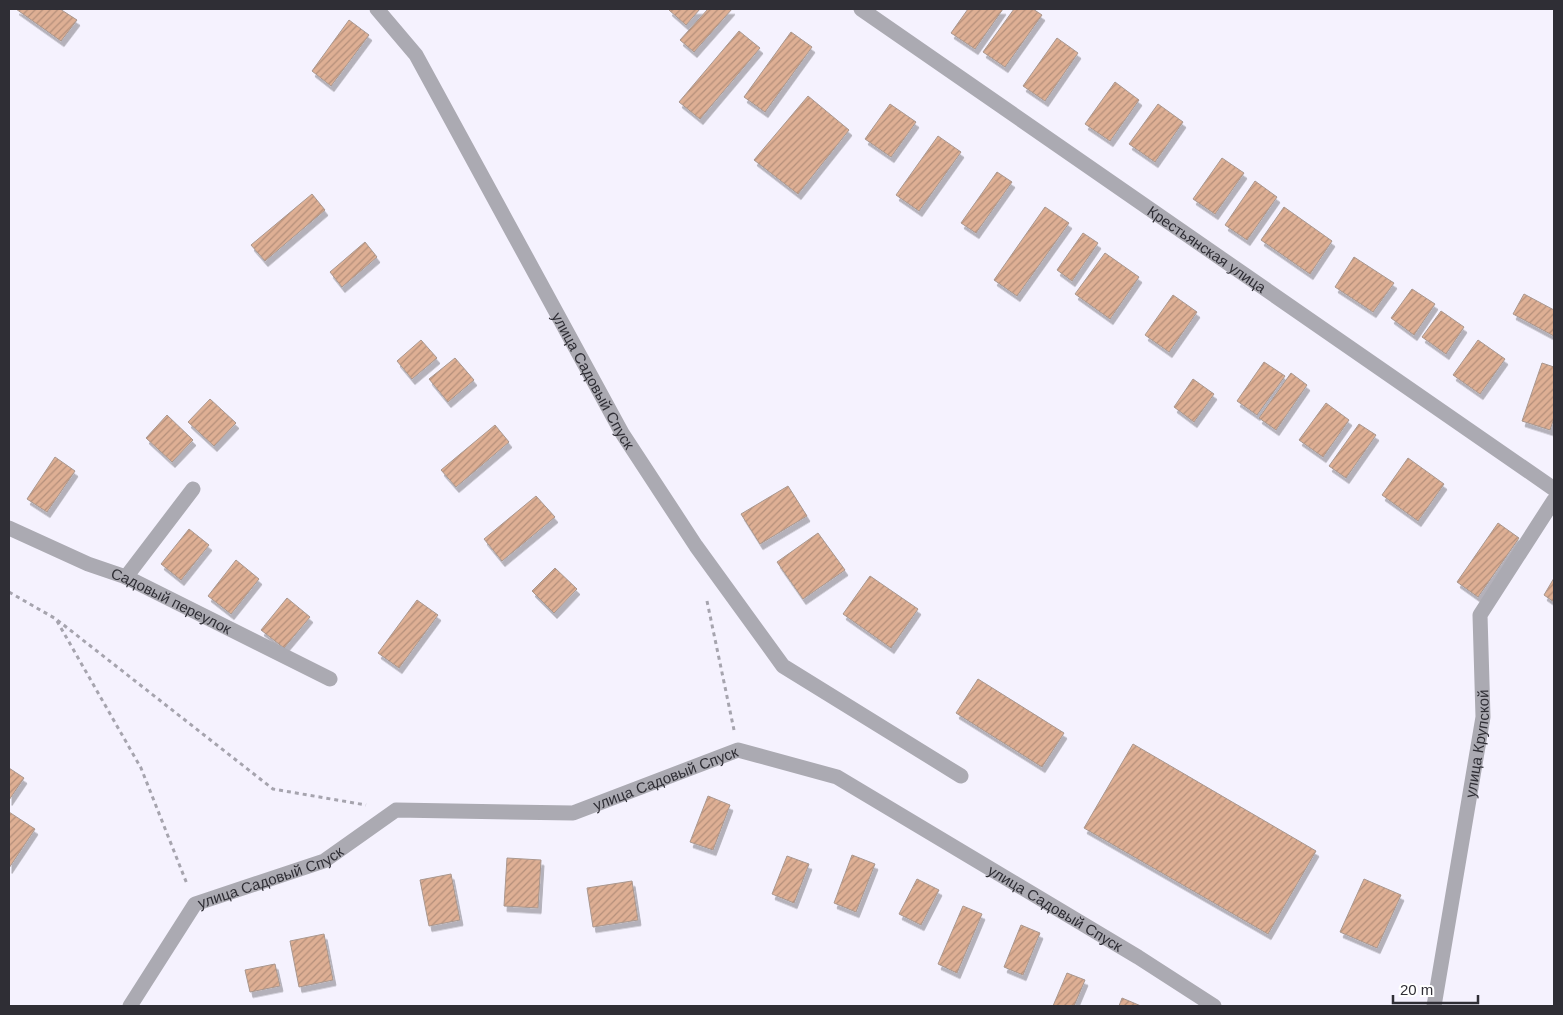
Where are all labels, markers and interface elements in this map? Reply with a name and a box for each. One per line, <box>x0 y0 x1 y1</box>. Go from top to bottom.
street label: Крестьянская улица <box>1145 202 1270 296</box>
street label: улица Садовый Спуск <box>549 309 639 452</box>
street label: Садовый переулок <box>109 564 235 637</box>
street label: улица Крупской <box>1461 689 1492 799</box>
street label: улица Садовый Спуск <box>591 742 740 813</box>
street label: улица Садовый Спуск <box>195 842 346 911</box>
street label: улица Садовый Спуск <box>985 861 1126 955</box>
scale bar <box>1393 972 1478 1004</box>
text: 20 m <box>1400 981 1433 998</box>

